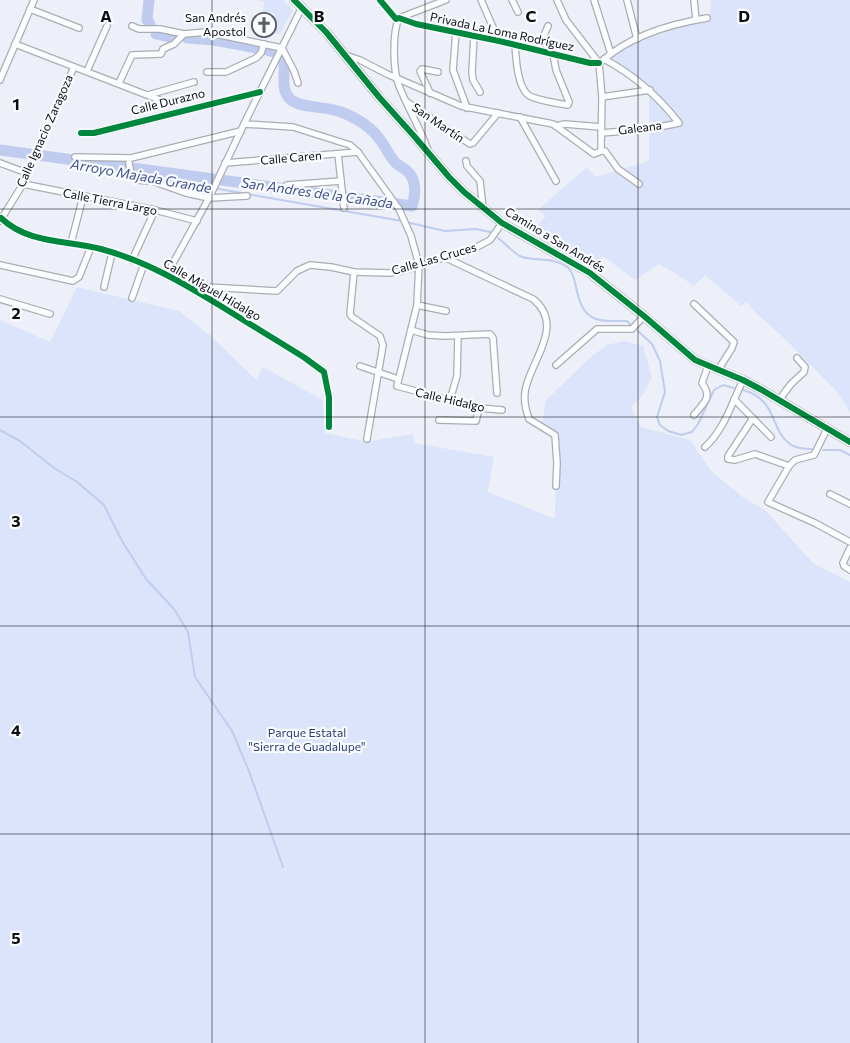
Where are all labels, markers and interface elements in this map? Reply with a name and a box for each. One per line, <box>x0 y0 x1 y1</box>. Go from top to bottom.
text: A <box>100 6 112 25</box>
text: B <box>314 6 325 25</box>
text: C <box>526 6 537 25</box>
text: D <box>738 6 750 25</box>
street label: Privada La Loma Rodríguez <box>429 9 576 53</box>
place label: San Andrés Apostol <box>185 10 246 38</box>
church icon: San Andrés Apostol <box>251 12 277 38</box>
street label: Calle Ignacio Zaragoza <box>13 72 75 189</box>
street label: Calle Durazno <box>129 85 206 117</box>
text: 1 <box>12 94 20 113</box>
street label: San Martín <box>410 100 467 145</box>
street label: Galeana <box>617 117 663 137</box>
street label: Calle Caren <box>260 147 322 167</box>
water label: Arroyo Majada Grande <box>68 155 213 196</box>
water label: San Andres de la Cañada <box>240 173 394 212</box>
street label: Calle Tierra Largo <box>62 185 159 217</box>
street label: Camino a San Andrés <box>503 204 608 274</box>
street label: Calle Las Cruces <box>390 239 478 277</box>
street label: Calle Miguel Hidalgo <box>161 255 264 323</box>
text: 2 <box>11 303 21 322</box>
street label: Calle Hidalgo <box>414 384 486 414</box>
text: 3 <box>11 511 21 530</box>
text: 4 <box>11 720 21 739</box>
park label: Parque Estatal "Sierra de Guadalupe" <box>248 725 366 753</box>
text: 5 <box>11 928 21 947</box>

